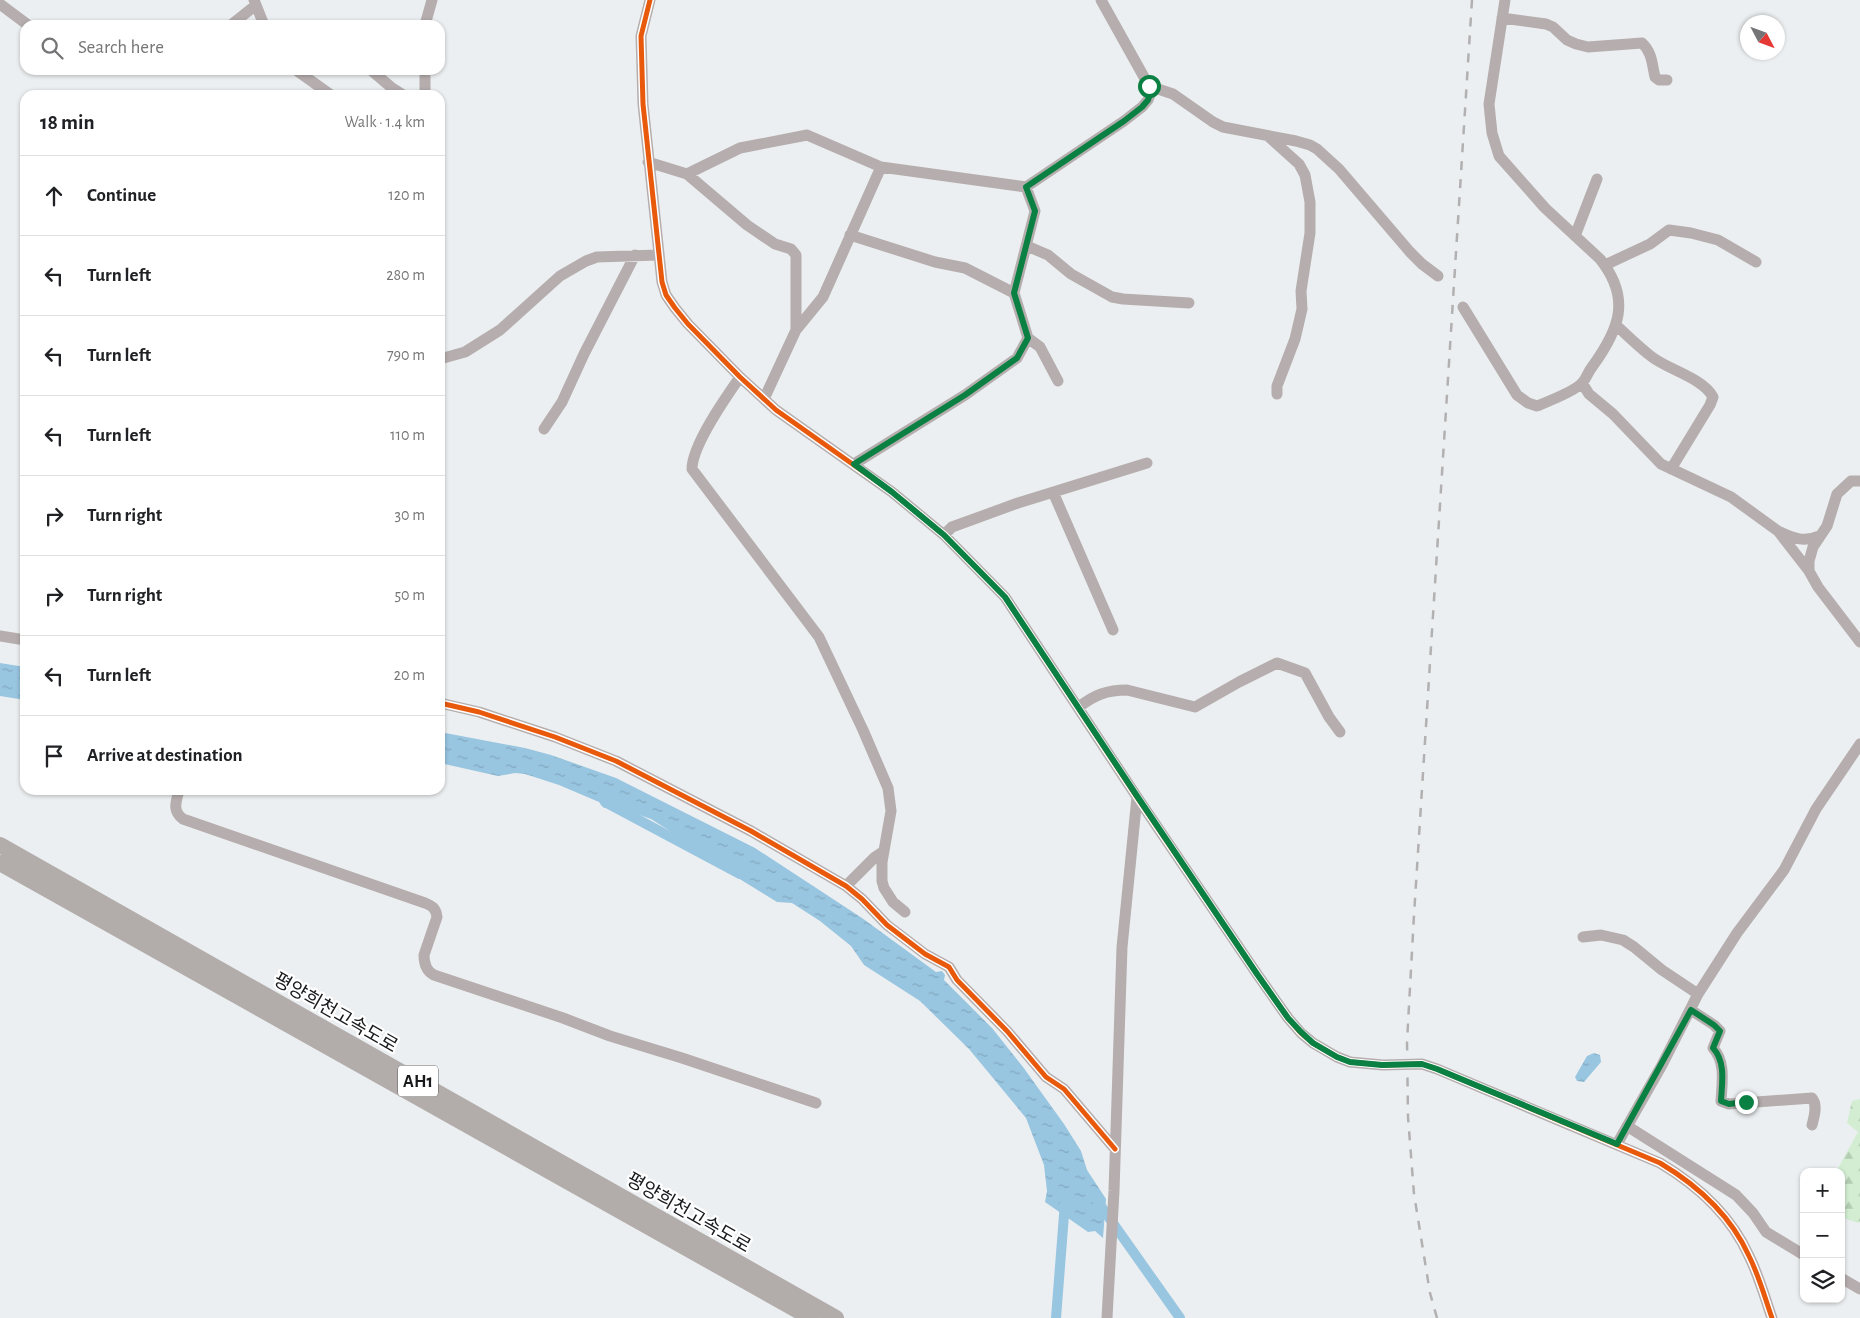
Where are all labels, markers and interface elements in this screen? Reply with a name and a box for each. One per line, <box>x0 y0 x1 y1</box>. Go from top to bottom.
north arrow <box>1740 15 1785 60</box>
search box <box>20 20 445 75</box>
icon: search <box>38 34 66 62</box>
text: Search here <box>78 38 164 57</box>
route start <box>1138 75 1161 98</box>
text: 18 min <box>40 112 95 133</box>
text: Walk · 1.4 km <box>344 114 425 130</box>
icon: ahead <box>40 182 68 210</box>
text: Continue <box>87 186 156 205</box>
text: 120 m <box>388 187 425 203</box>
icon: left <box>40 262 68 290</box>
text: Turn left <box>87 266 151 285</box>
text: 280 m <box>386 267 425 283</box>
icon: left <box>40 342 68 370</box>
text: Turn left <box>87 346 151 365</box>
text: 790 m <box>387 347 425 363</box>
icon: left <box>40 422 68 450</box>
text: Turn left <box>87 426 151 445</box>
text: 110 m <box>390 427 425 443</box>
icon: right <box>40 502 68 530</box>
text: Turn right <box>87 506 162 525</box>
text: 30 m <box>395 507 425 523</box>
icon: right <box>40 582 68 610</box>
text: Turn right <box>87 586 162 605</box>
text: 50 m <box>394 587 425 603</box>
icon: left <box>40 662 68 690</box>
text: Turn left <box>87 666 151 685</box>
text: 20 m <box>394 667 425 683</box>
icon: arrive <box>40 742 68 770</box>
text: Arrive at destination <box>87 746 243 765</box>
street label: 평양희천고속도로 <box>270 969 401 1056</box>
road number: AH1 <box>398 1066 438 1096</box>
route end <box>1735 1091 1758 1114</box>
map controls <box>1800 1168 1845 1303</box>
button: + <box>1800 1168 1845 1213</box>
street label: 평양희천고속도로 <box>623 1169 754 1256</box>
button: − <box>1800 1213 1845 1258</box>
button: layers <box>1800 1258 1845 1303</box>

